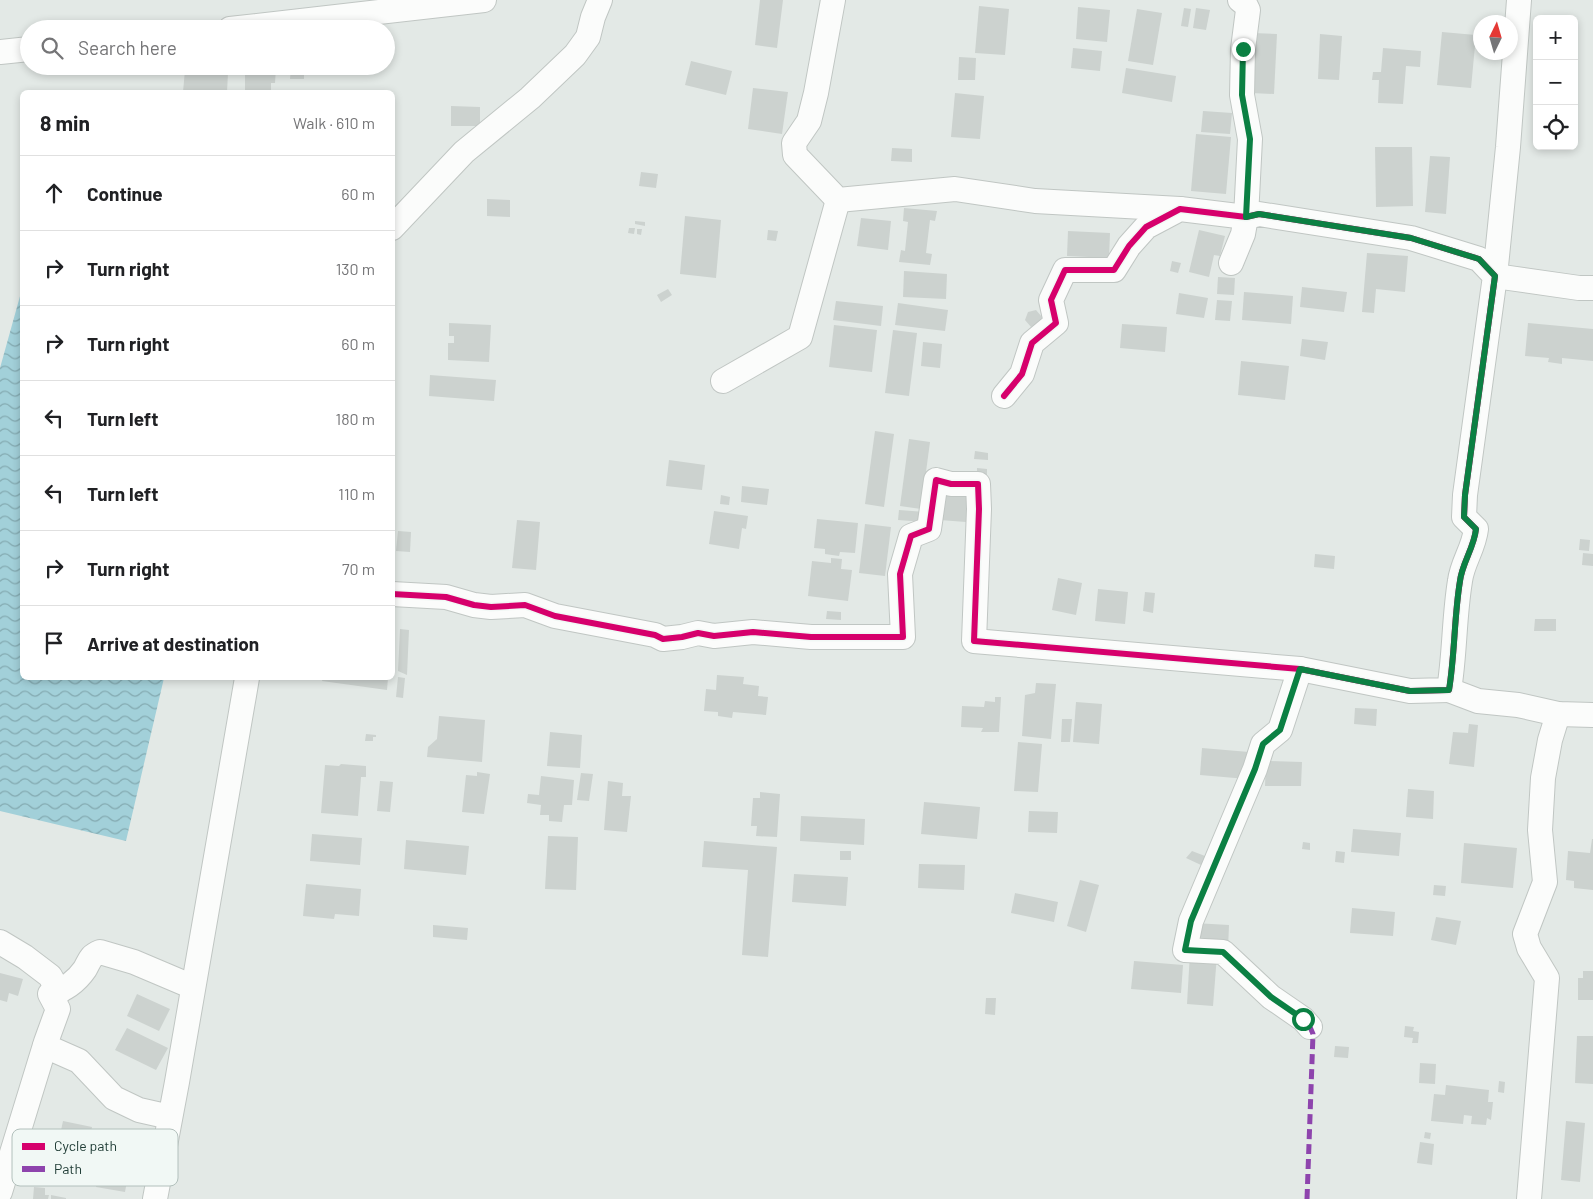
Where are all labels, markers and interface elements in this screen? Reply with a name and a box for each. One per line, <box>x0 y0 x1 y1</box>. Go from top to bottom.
north arrow <box>1473 15 1518 60</box>
map controls <box>1533 15 1578 150</box>
button: + <box>1533 15 1578 60</box>
search box <box>20 20 395 75</box>
icon: search <box>38 34 66 62</box>
text: Search here <box>78 36 177 59</box>
route end <box>1232 38 1255 61</box>
button: − <box>1533 60 1578 105</box>
button: locate <box>1533 105 1578 150</box>
text: 8 min <box>40 110 90 135</box>
text: Walk · 610 m <box>293 113 375 132</box>
icon: ahead <box>40 179 68 207</box>
text: Continue <box>87 182 163 205</box>
text: 60 m <box>341 184 375 203</box>
icon: right <box>40 254 68 282</box>
text: Turn right <box>87 257 169 280</box>
text: 130 m <box>336 259 375 278</box>
icon: right <box>40 329 68 357</box>
text: Turn right <box>87 332 169 355</box>
text: 60 m <box>341 334 375 353</box>
icon: left <box>40 404 68 432</box>
text: Turn left <box>87 407 158 430</box>
text: 180 m <box>336 409 375 428</box>
icon: left <box>40 479 68 507</box>
text: Turn left <box>87 482 158 505</box>
text: 110 m <box>338 484 375 503</box>
icon: right <box>40 554 68 582</box>
text: Turn right <box>87 557 169 580</box>
text: 70 m <box>342 559 375 578</box>
icon: arrive <box>40 629 68 657</box>
text: Arrive at destination <box>87 632 259 655</box>
route start <box>1292 1008 1315 1031</box>
legend <box>12 1129 178 1186</box>
text: Cycle path <box>54 1137 117 1154</box>
text: Path <box>54 1160 82 1177</box>

